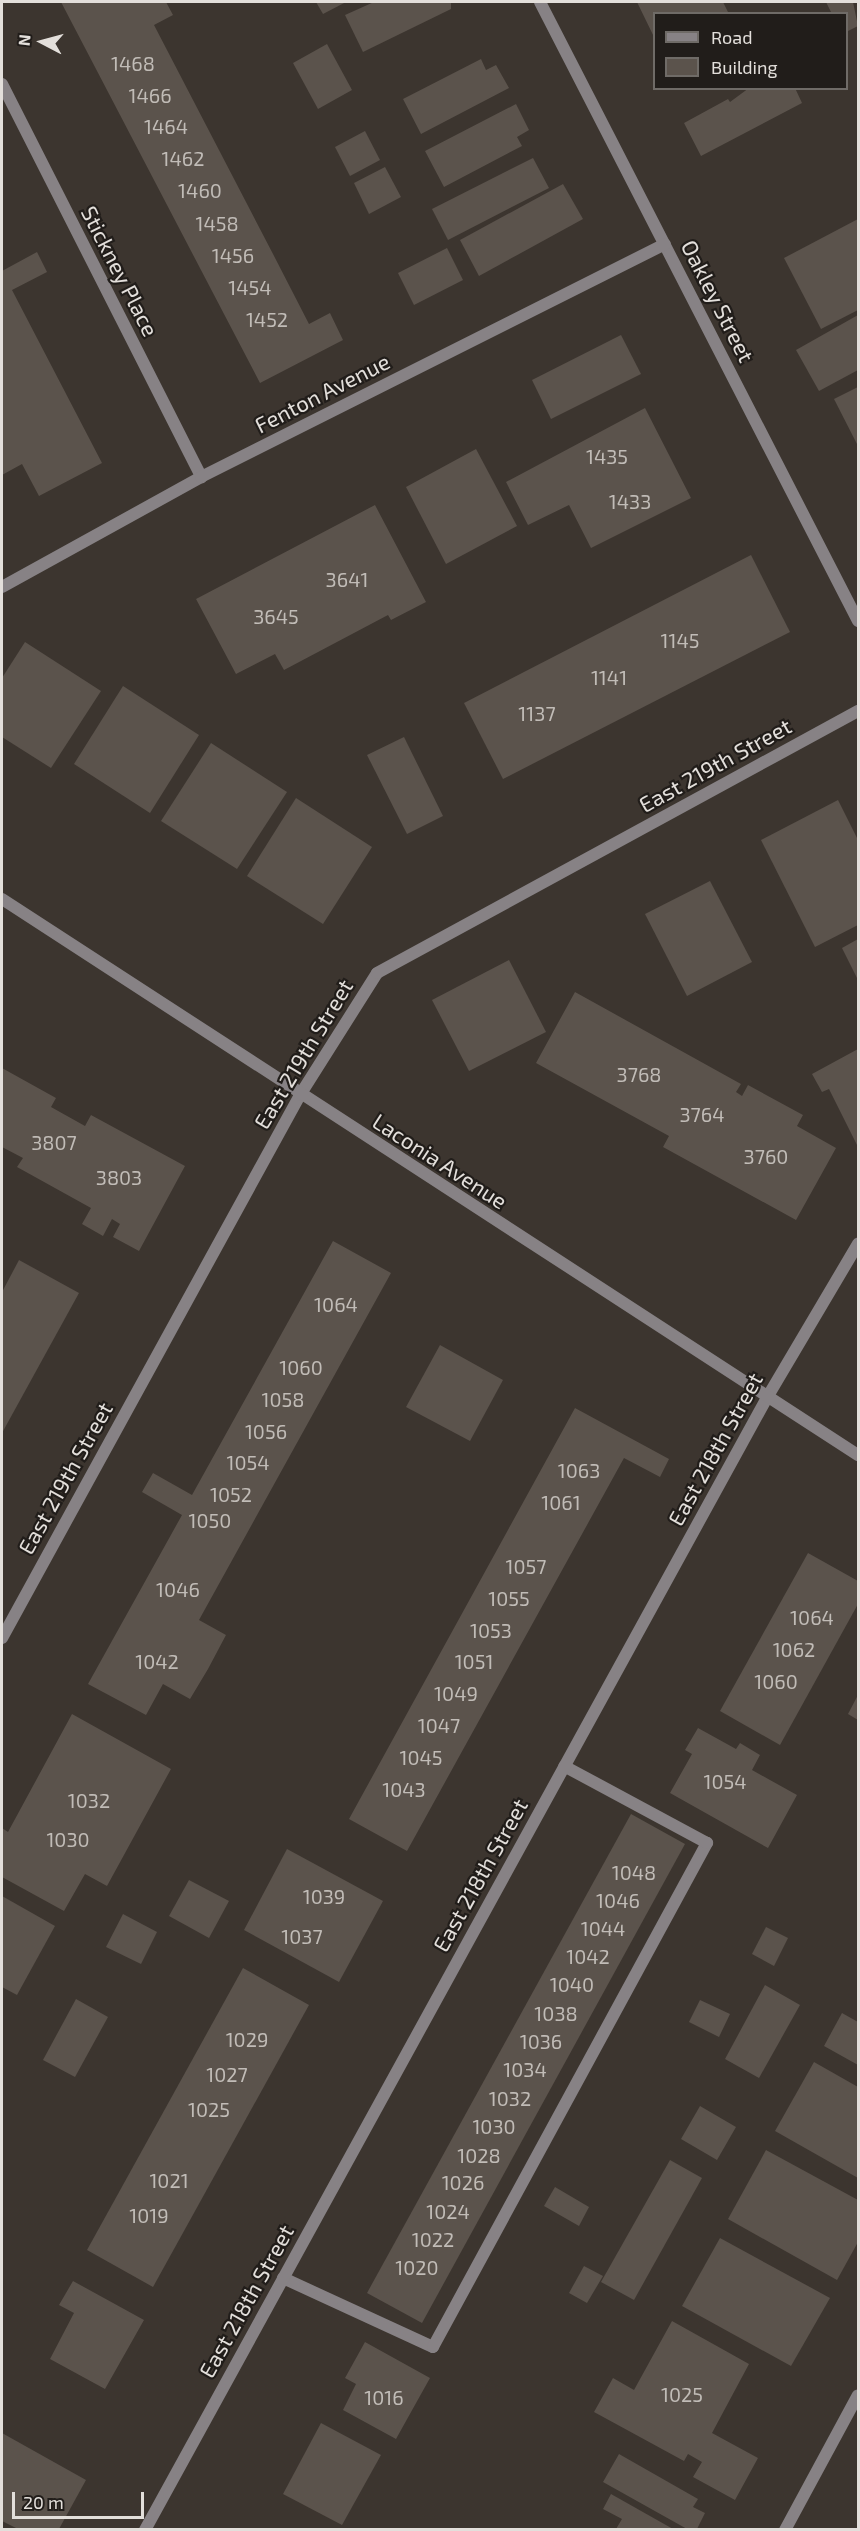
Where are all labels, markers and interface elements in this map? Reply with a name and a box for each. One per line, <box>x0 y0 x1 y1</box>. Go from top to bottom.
north arrow <box>12 12 72 72</box>
legend <box>653 12 848 90</box>
text: Road <box>711 26 752 48</box>
text: N <box>14 33 34 47</box>
house number: 1468 <box>111 51 155 75</box>
text: Building <box>711 56 778 78</box>
house number: 1466 <box>128 83 172 107</box>
house number: 1464 <box>144 114 188 138</box>
house number: 1462 <box>162 146 204 170</box>
house number: 1460 <box>178 178 222 202</box>
street label: Stickney Place <box>76 201 164 341</box>
house number: 1458 <box>195 211 239 235</box>
street label: Oakley Street <box>676 235 760 367</box>
house number: 1456 <box>212 243 254 267</box>
house number: 1454 <box>228 275 272 299</box>
house number: 1452 <box>246 307 288 331</box>
street label: Fenton Avenue <box>250 348 394 438</box>
house number: 1435 <box>586 444 628 468</box>
house number: 1433 <box>609 489 651 513</box>
house number: 3641 <box>326 567 368 591</box>
house number: 3645 <box>253 604 299 628</box>
house number: 1145 <box>661 628 699 652</box>
house number: 1141 <box>591 665 627 689</box>
house number: 1137 <box>518 701 556 725</box>
street label: East 219th Street <box>634 712 796 818</box>
street label: East 219th Street <box>248 974 358 1134</box>
house number: 3768 <box>617 1062 661 1086</box>
house number: 3764 <box>679 1102 725 1126</box>
street label: Laconia Avenue <box>368 1108 512 1214</box>
house number: 3807 <box>31 1130 77 1154</box>
house number: 3760 <box>744 1144 788 1168</box>
house number: 3803 <box>96 1165 142 1189</box>
house number: 1064 <box>314 1292 358 1316</box>
house number: 1060 <box>279 1355 323 1379</box>
street label: East 218th Street <box>662 1368 768 1530</box>
house number: 1058 <box>262 1387 304 1411</box>
street label: East 219th Street <box>12 1397 118 1559</box>
house number: 1056 <box>245 1419 287 1443</box>
house number: 1054 <box>226 1450 270 1474</box>
house number: 1063 <box>558 1458 600 1482</box>
house number: 1052 <box>210 1482 252 1506</box>
house number: 1061 <box>541 1490 581 1514</box>
house number: 1050 <box>189 1508 231 1532</box>
house number: 1057 <box>506 1554 546 1578</box>
house number: 1046 <box>156 1577 200 1601</box>
house number: 1055 <box>488 1586 530 1610</box>
house number: 1064 <box>790 1605 834 1629</box>
house number: 1053 <box>470 1618 512 1642</box>
house number: 1062 <box>773 1637 815 1661</box>
house number: 1042 <box>135 1649 179 1673</box>
house number: 1051 <box>455 1649 493 1673</box>
house number: 1060 <box>754 1669 798 1693</box>
house number: 1049 <box>434 1681 478 1705</box>
house number: 1047 <box>418 1713 460 1737</box>
house number: 1045 <box>399 1745 443 1769</box>
house number: 1054 <box>703 1769 747 1793</box>
house number: 1043 <box>382 1777 426 1801</box>
house number: 1032 <box>68 1788 110 1812</box>
street label: East 218th Street <box>427 1794 533 1956</box>
house number: 1030 <box>46 1827 90 1851</box>
house number: 1048 <box>612 1860 656 1884</box>
house number: 1039 <box>303 1884 345 1908</box>
house number: 1046 <box>596 1888 640 1912</box>
house number: 1044 <box>581 1916 625 1940</box>
house number: 1037 <box>281 1924 323 1948</box>
house number: 1042 <box>566 1944 610 1968</box>
house number: 1040 <box>550 1972 594 1996</box>
house number: 1038 <box>534 2001 578 2025</box>
house number: 1029 <box>226 2027 268 2051</box>
house number: 1036 <box>520 2029 562 2053</box>
house number: 1034 <box>503 2057 547 2081</box>
house number: 1027 <box>206 2062 248 2086</box>
house number: 1032 <box>489 2086 531 2110</box>
house number: 1025 <box>188 2097 230 2121</box>
house number: 1030 <box>472 2114 516 2138</box>
house number: 1028 <box>457 2143 501 2167</box>
house number: 1021 <box>149 2168 189 2192</box>
house number: 1026 <box>442 2170 484 2194</box>
house number: 1024 <box>426 2199 470 2223</box>
house number: 1019 <box>129 2203 169 2227</box>
street label: East 218th Street <box>193 2220 299 2382</box>
house number: 1022 <box>412 2227 454 2251</box>
house number: 1020 <box>395 2255 439 2279</box>
house number: 1025 <box>661 2382 703 2406</box>
house number: 1016 <box>364 2385 404 2409</box>
scale bar <box>15 2480 147 2518</box>
text: 20 m <box>23 2491 64 2513</box>

